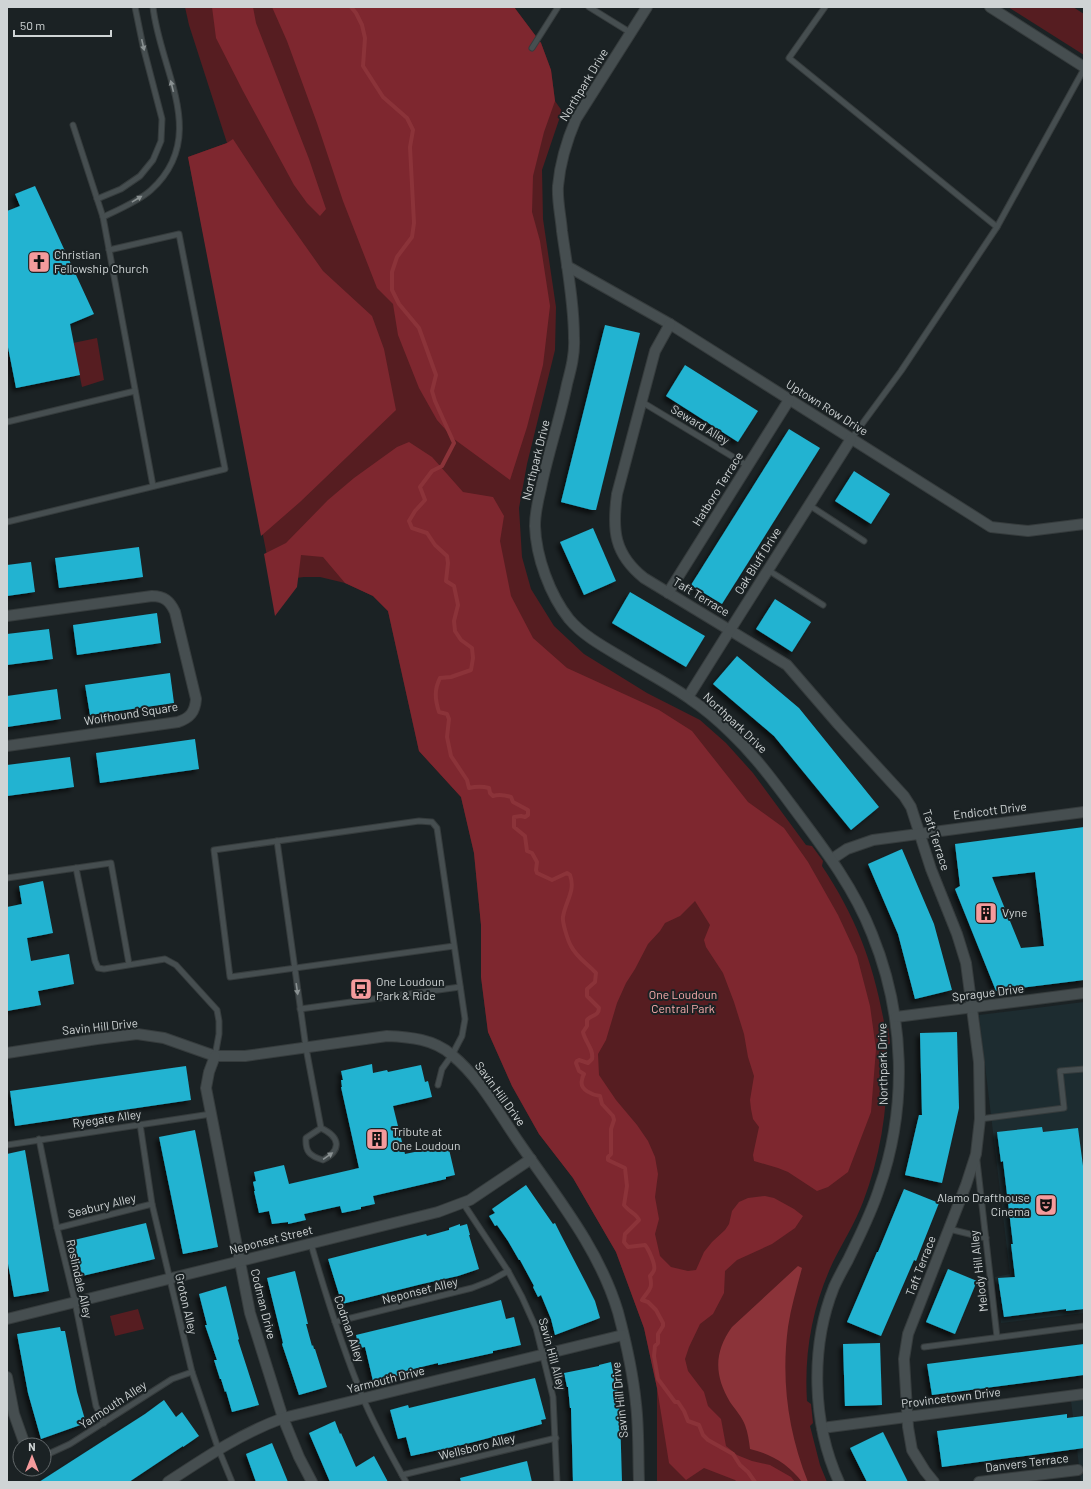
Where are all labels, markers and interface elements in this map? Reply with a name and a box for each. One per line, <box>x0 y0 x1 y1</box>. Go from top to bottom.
scale bar <box>14 12 111 38</box>
text: 50 m <box>20 18 45 32</box>
one-way arrow <box>140 39 146 51</box>
street label: Northpark Drive <box>556 46 610 123</box>
one-way arrow <box>169 79 175 92</box>
one-way arrow <box>131 195 143 202</box>
place label: Christian Fellowship Church <box>54 247 148 275</box>
church icon: Christian Fellowship Church <box>26 249 52 275</box>
street label: Uptown Row Drive <box>784 376 871 438</box>
street label: Seward Alley <box>669 401 733 447</box>
street label: Northpark Drive <box>518 418 552 501</box>
street label: Hatboro Terrace <box>689 449 745 528</box>
street label: Oak Bluff Drive <box>731 524 783 597</box>
street label: Taft Terrace <box>671 574 732 619</box>
street label: Northpark Drive <box>701 689 771 755</box>
street label: Wolfhound Square <box>83 699 179 727</box>
street label: Endicott Drive <box>952 799 1027 821</box>
street label: Taft Terrace <box>920 807 953 872</box>
building icon: Vyne <box>973 900 999 926</box>
place label: Vyne <box>1002 905 1027 919</box>
place label: One Loudoun Park & Ride <box>376 974 444 1002</box>
bus stop icon: One Loudoun Park & Ride <box>348 976 374 1002</box>
street label: Sprague Drive <box>951 981 1025 1003</box>
one-way arrow <box>294 982 300 995</box>
park label: One Loudoun Central Park <box>649 987 717 1015</box>
street label: Savin Hill Drive <box>61 1015 139 1037</box>
street label: Northpark Drive <box>874 1023 890 1105</box>
street label: Savin Hill Drive <box>473 1058 529 1128</box>
street label: Ryegate Alley <box>72 1106 143 1130</box>
place label: Tribute at One Loudoun <box>392 1124 460 1152</box>
building icon: Tribute at One Loudoun <box>364 1126 390 1152</box>
one-way arrow <box>323 1152 334 1160</box>
street label: Seabury Alley <box>66 1190 138 1220</box>
place label: Alamo Drafthouse Cinema <box>937 1190 1030 1218</box>
theatre icon: Alamo Drafthouse Cinema <box>1033 1192 1059 1218</box>
street label: Neponset Street <box>228 1222 314 1256</box>
street label: Melody Hill Alley <box>966 1229 990 1313</box>
street label: Taft Terrace <box>902 1233 938 1298</box>
street label: Roslindale Alley <box>64 1238 96 1320</box>
street label: Codman Drive <box>248 1267 279 1340</box>
street label: Groton Alley <box>173 1272 201 1336</box>
street label: Neponset Alley <box>380 1274 459 1306</box>
street label: Codman Alley <box>332 1293 368 1364</box>
street label: Savin Hill Alley <box>537 1316 569 1392</box>
street label: Savin Hill Drive <box>608 1361 630 1439</box>
street label: Yarmouth Drive <box>345 1363 426 1395</box>
street label: Yarmouth Alley <box>76 1377 149 1431</box>
street label: Provincetown Drive <box>900 1384 1001 1410</box>
street label: Wellsboro Alley <box>437 1430 517 1462</box>
north arrow <box>12 1437 52 1477</box>
text: N <box>28 1440 36 1453</box>
street label: Danvers Terrace <box>984 1450 1069 1474</box>

